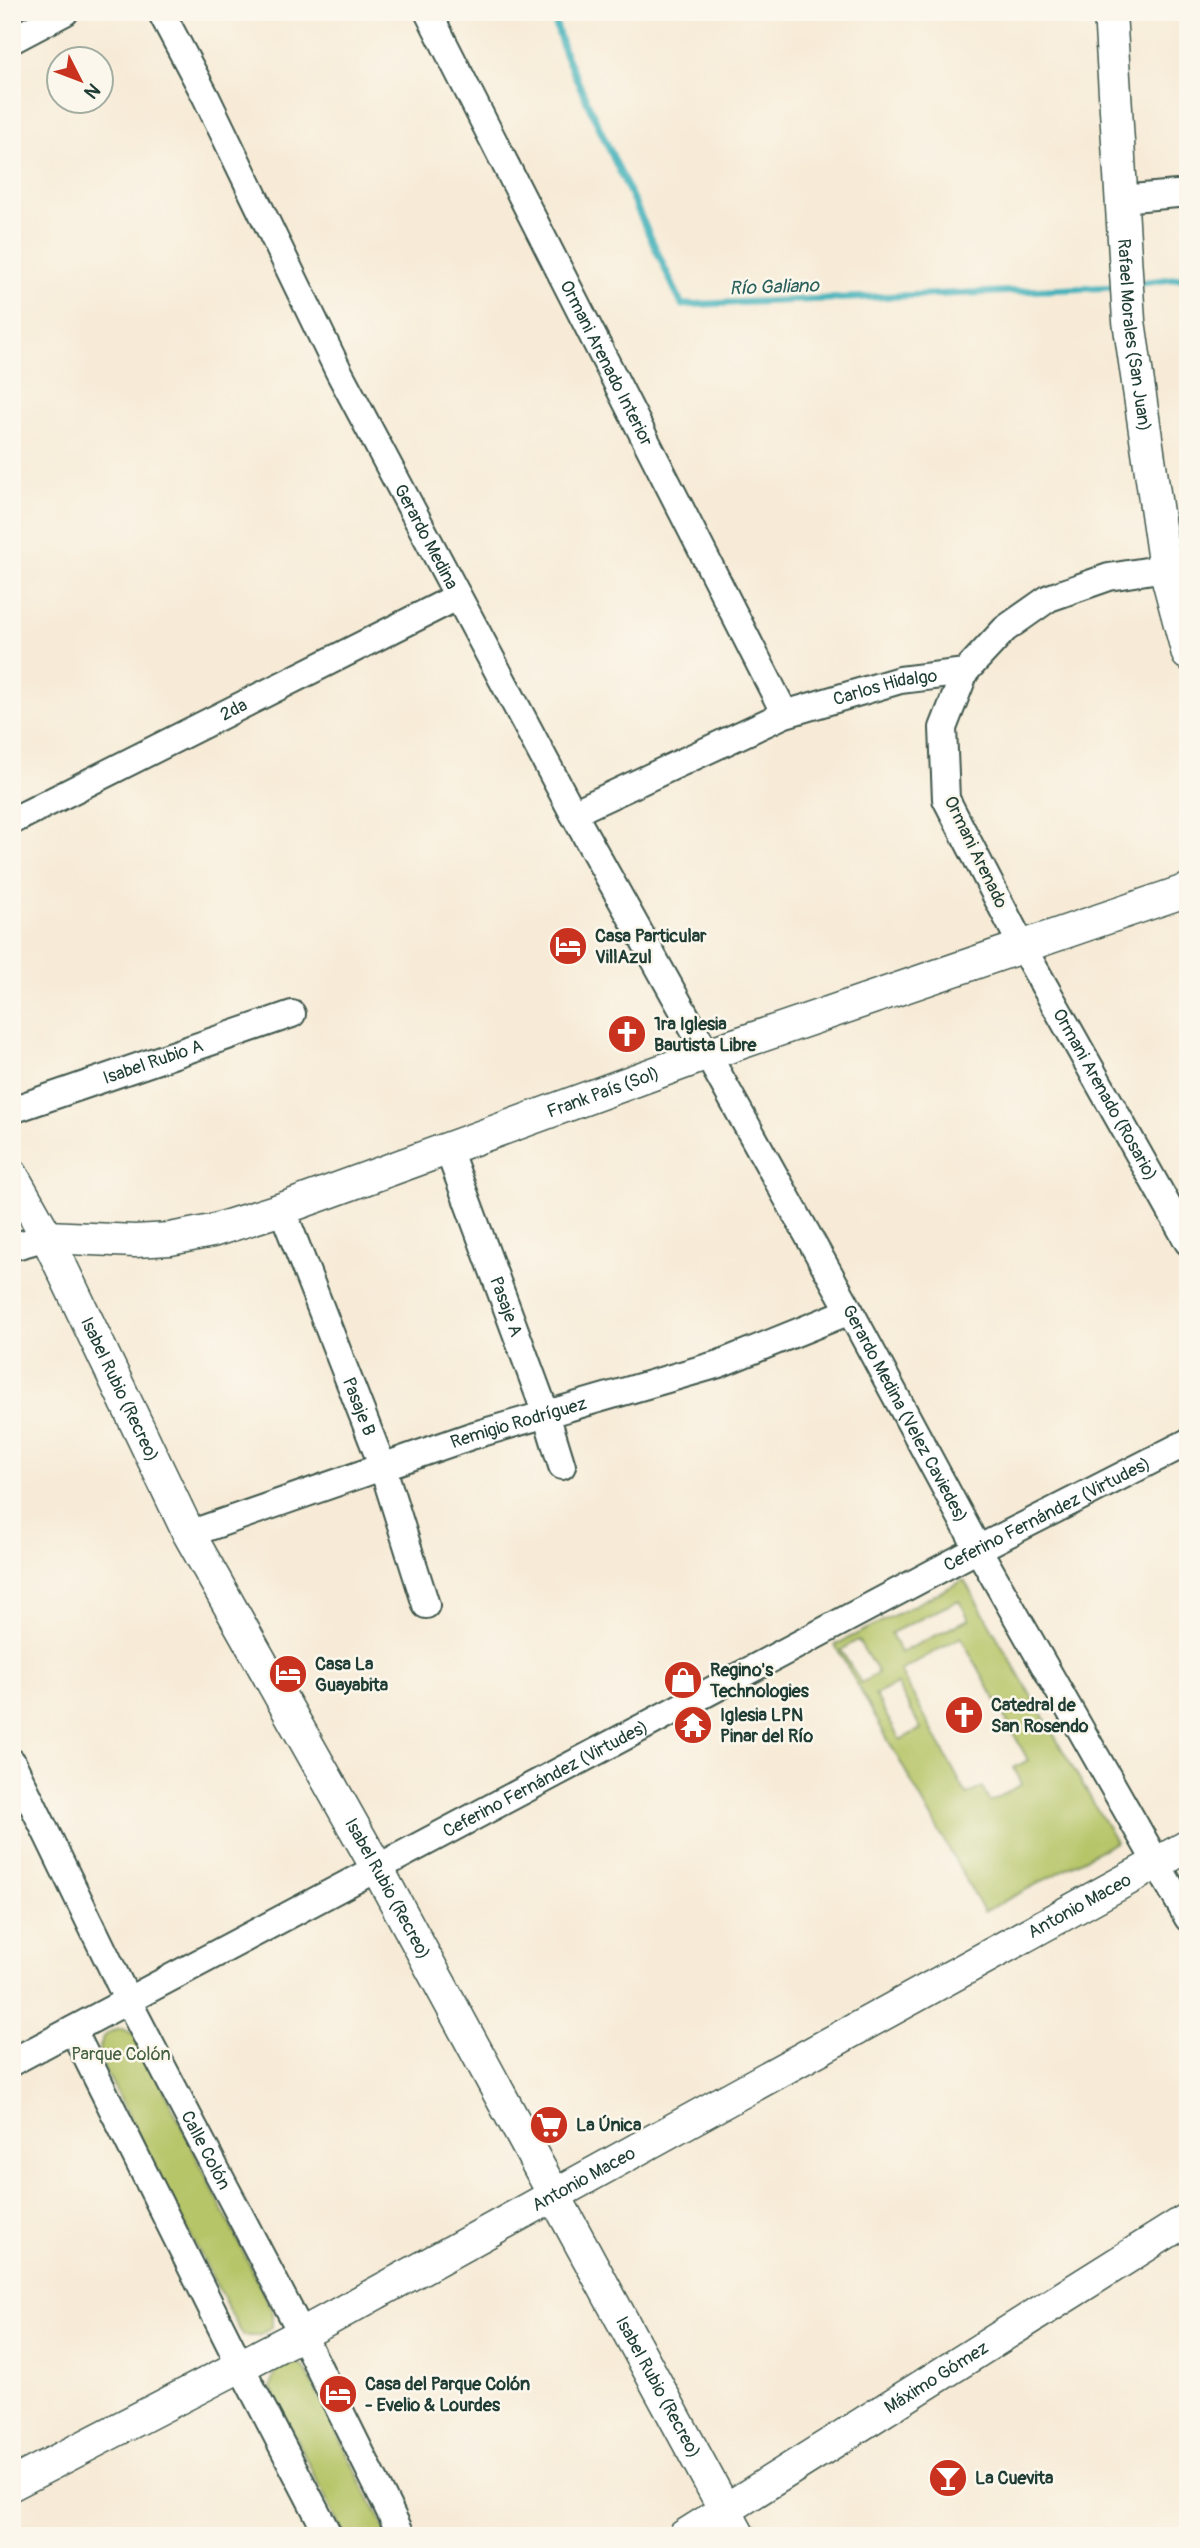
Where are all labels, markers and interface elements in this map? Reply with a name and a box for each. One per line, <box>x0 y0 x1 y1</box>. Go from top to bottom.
north arrow <box>46 46 116 116</box>
text: N <box>79 78 105 104</box>
street label: Rafael Morales (San Juan) <box>1112 238 1156 433</box>
water label: Río Galiano <box>729 273 821 301</box>
street label: Ormani Arenado Interior <box>554 277 658 451</box>
street label: Gerardo Medina <box>389 480 463 593</box>
street label: Carlos Hidalgo <box>830 664 939 711</box>
street label: 2da <box>216 694 251 726</box>
street label: Ormani Arenado <box>938 792 1013 912</box>
hotel icon: Casa Particular VillAzul <box>547 925 589 967</box>
place label: Casa Particular VillAzul <box>595 925 707 969</box>
street label: Ormani Arenado (Rosario) <box>1047 1005 1162 1185</box>
church icon: 1ra Iglesia Bautista Libre <box>606 1013 648 1055</box>
place label: 1ra Iglesia Bautista Libre <box>654 1013 758 1057</box>
street label: Isabel Rubio A <box>100 1034 206 1090</box>
street label: Frank País (Sol) <box>544 1062 663 1124</box>
street label: Pasaje A <box>484 1273 528 1340</box>
street label: Gerardo Medina (Velez Caviedes) <box>837 1301 972 1526</box>
street label: Isabel Rubio (Recreo) <box>75 1313 164 1466</box>
street label: Pasaje B <box>337 1374 381 1439</box>
street label: Remigio Rodríguez <box>447 1392 590 1454</box>
street label: Ceferino Fernández (Virtudes) <box>940 1452 1154 1577</box>
hotel icon: Casa La Guayabita <box>267 1653 309 1695</box>
place label: Casa La Guayabita <box>315 1653 389 1697</box>
shop icon: Regino's Technologies <box>662 1659 704 1701</box>
place label: Regino's Technologies <box>709 1659 810 1703</box>
church icon: Catedral de San Rosendo <box>943 1694 985 1736</box>
place label: Catedral de San Rosendo <box>991 1694 1089 1738</box>
temple icon: Iglesia LPN Pinar del Río <box>672 1704 714 1746</box>
place label: Iglesia LPN Pinar del Río <box>720 1704 813 1748</box>
street label: Ceferino Fernández (Virtudes) <box>439 1715 652 1843</box>
street label: Isabel Rubio (Recreo) <box>339 1814 435 1964</box>
street label: Antonio Maceo <box>1024 1868 1136 1944</box>
park label: Parque Colón <box>71 2043 171 2066</box>
supermarket icon: La Única <box>528 2104 570 2146</box>
street label: Calle Colón <box>175 2107 236 2194</box>
place label: La Única <box>576 2114 642 2137</box>
street label: Antonio Maceo <box>528 2141 640 2217</box>
street label: Isabel Rubio (Recreo) <box>610 2312 706 2462</box>
street label: Máximo Gómez <box>880 2336 993 2419</box>
hotel icon: Casa del Parque Colón - Evelio & Lourdes <box>317 2373 359 2415</box>
place label: Casa del Parque Colón - Evelio & Lourdes <box>365 2373 530 2417</box>
bar icon: La Cuevita <box>927 2457 969 2499</box>
place label: La Cuevita <box>975 2467 1054 2490</box>

